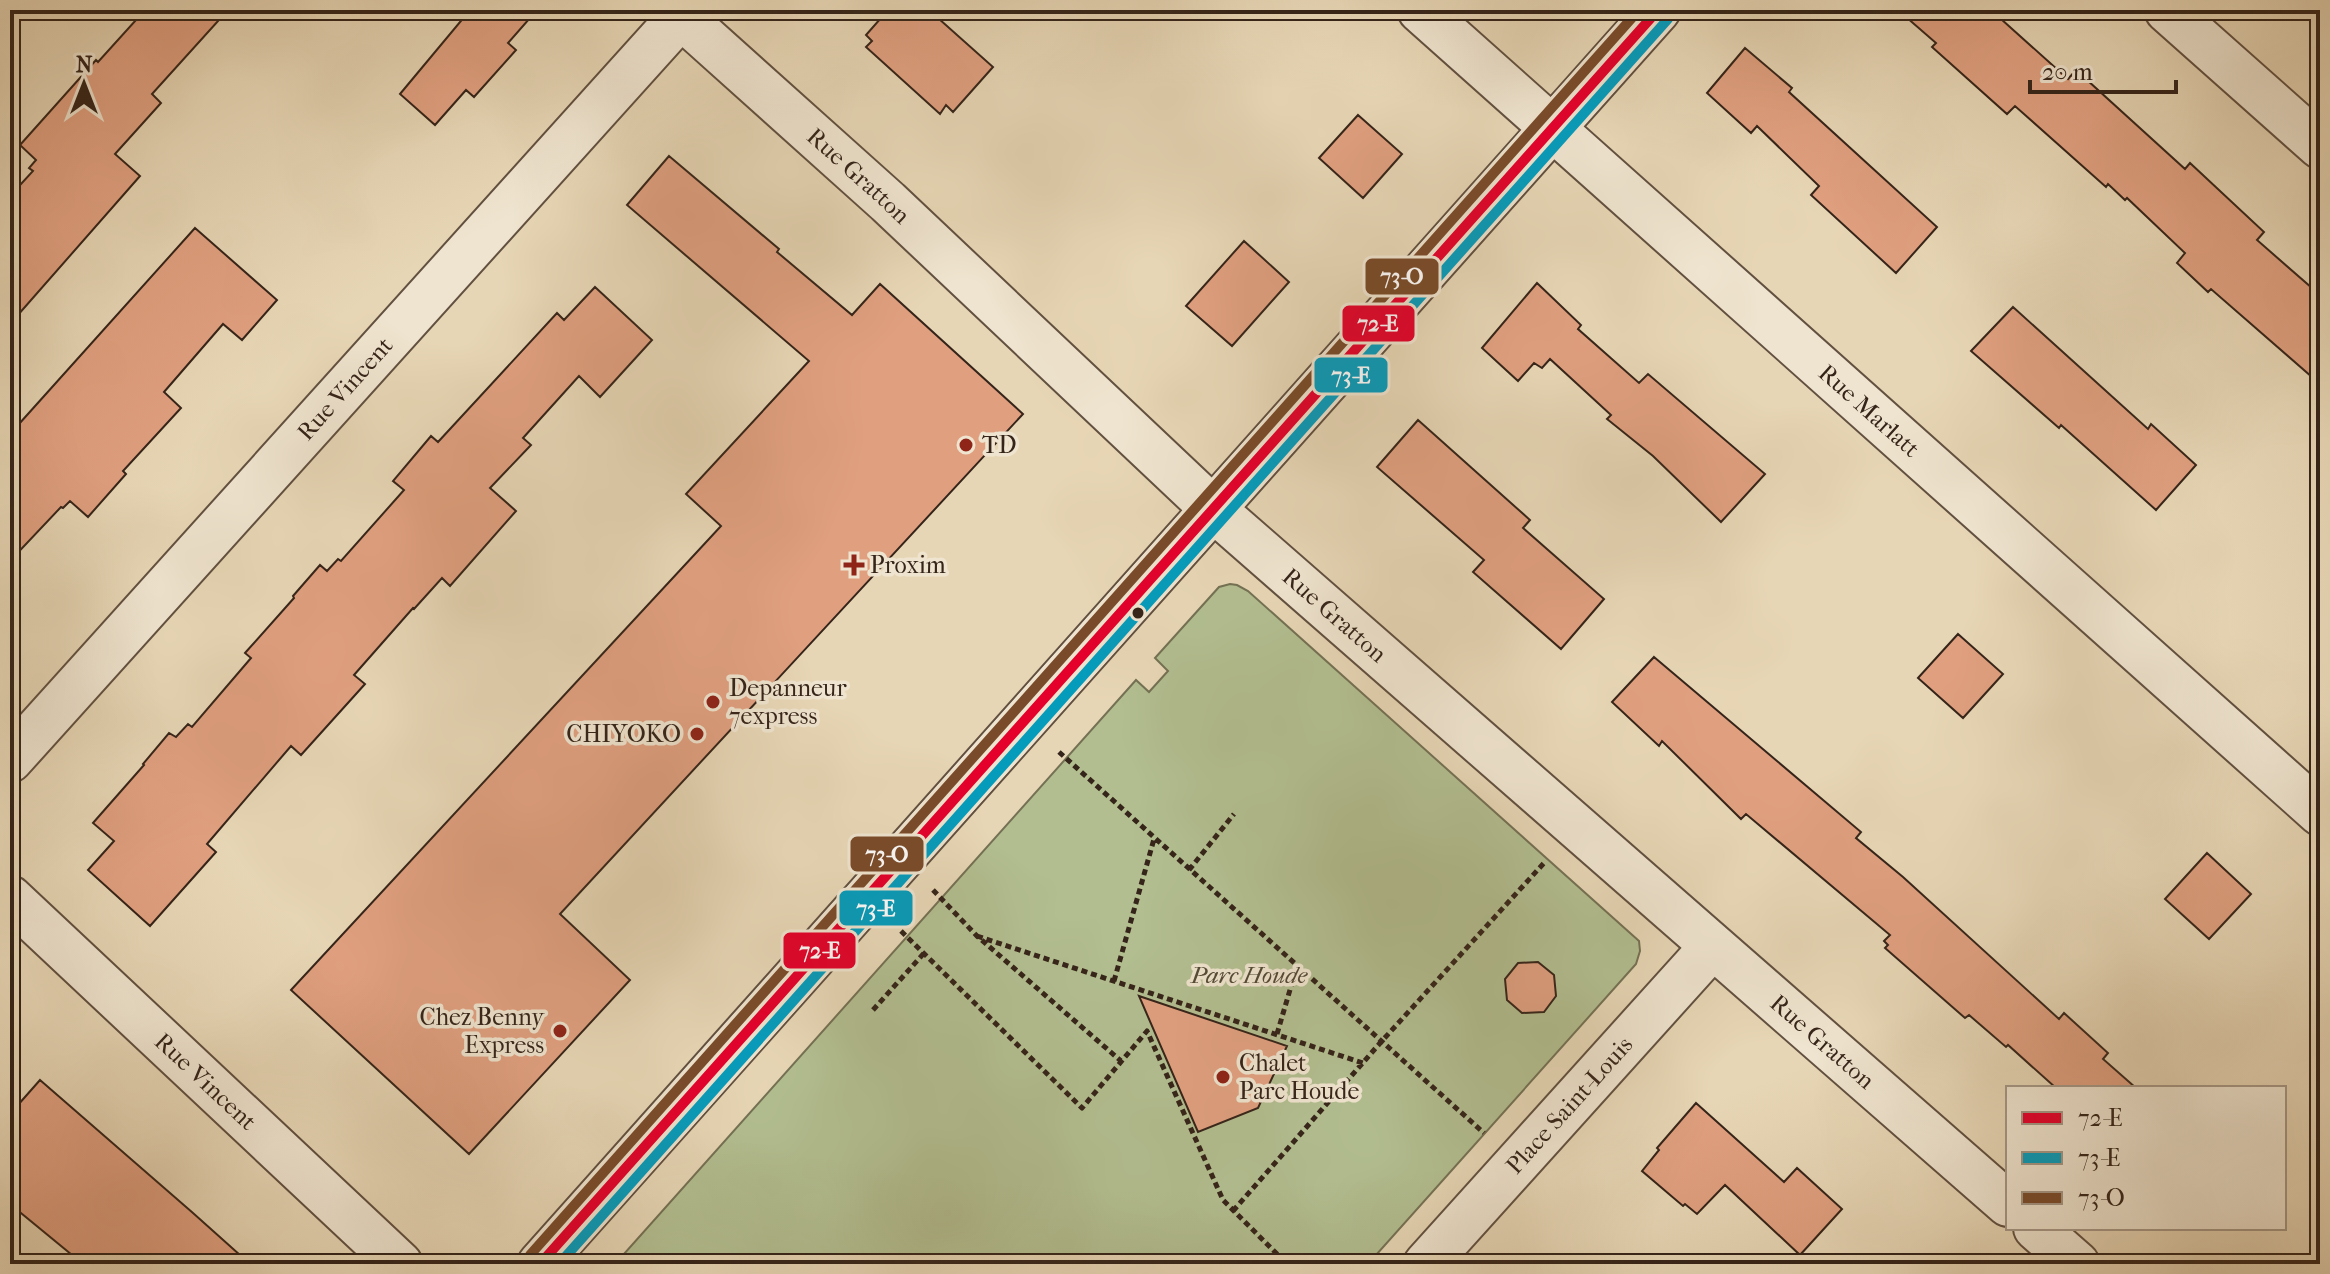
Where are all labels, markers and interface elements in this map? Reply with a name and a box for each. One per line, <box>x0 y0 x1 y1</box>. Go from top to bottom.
north arrow <box>44 44 124 124</box>
scale bar <box>2030 44 2176 94</box>
text: N <box>76 52 93 78</box>
text: 20 m <box>2042 58 2093 86</box>
street label: Rue Gratton <box>801 122 916 229</box>
line badge: 73-O <box>1364 257 1440 296</box>
text: 73-O <box>1380 264 1423 290</box>
line badge: 72-E <box>1341 304 1416 343</box>
text: 72-E <box>1357 311 1399 337</box>
street label: Rue Vincent <box>291 331 399 446</box>
line badge: 73-E <box>1313 356 1389 394</box>
street label: Rue Marlatt <box>1813 359 1926 463</box>
text: 73-E <box>1331 363 1371 389</box>
place label: TD <box>982 431 1017 459</box>
marker: TD <box>957 436 975 454</box>
place label: Proxim <box>870 551 946 579</box>
marker: Proxim <box>845 556 863 574</box>
street label: Rue Gratton <box>1277 562 1392 668</box>
unlabelled marker <box>1130 605 1146 621</box>
place label: Depanneur 7express <box>729 674 847 730</box>
marker: Depanneur 7express <box>704 693 722 711</box>
place label: CHIYOKO <box>566 720 681 748</box>
marker: CHIYOKO <box>688 725 706 743</box>
line badge: 73-O <box>849 835 925 873</box>
text: 73-O <box>865 842 908 868</box>
line badge: 73-E <box>838 889 914 927</box>
text: 73-E <box>856 896 896 922</box>
line badge: 72-E <box>782 931 857 970</box>
text: 72-E <box>799 938 841 964</box>
park label: Parc Houde <box>1190 961 1309 989</box>
street label: Rue Gratton <box>1765 989 1880 1095</box>
place label: Chez Benny Express <box>419 1003 545 1059</box>
marker: Chez Benny Express <box>551 1022 569 1040</box>
street label: Rue Vincent <box>149 1027 262 1136</box>
street label: Place Saint-Louis <box>1500 1031 1639 1180</box>
place label: Chalet Parc Houde <box>1239 1049 1359 1105</box>
marker: Chalet Parc Houde <box>1214 1068 1232 1086</box>
legend <box>2006 1086 2286 1230</box>
text: 72-E <box>2078 1104 2123 1132</box>
text: 73-E <box>2078 1144 2120 1172</box>
text: 73-O <box>2078 1184 2125 1212</box>

